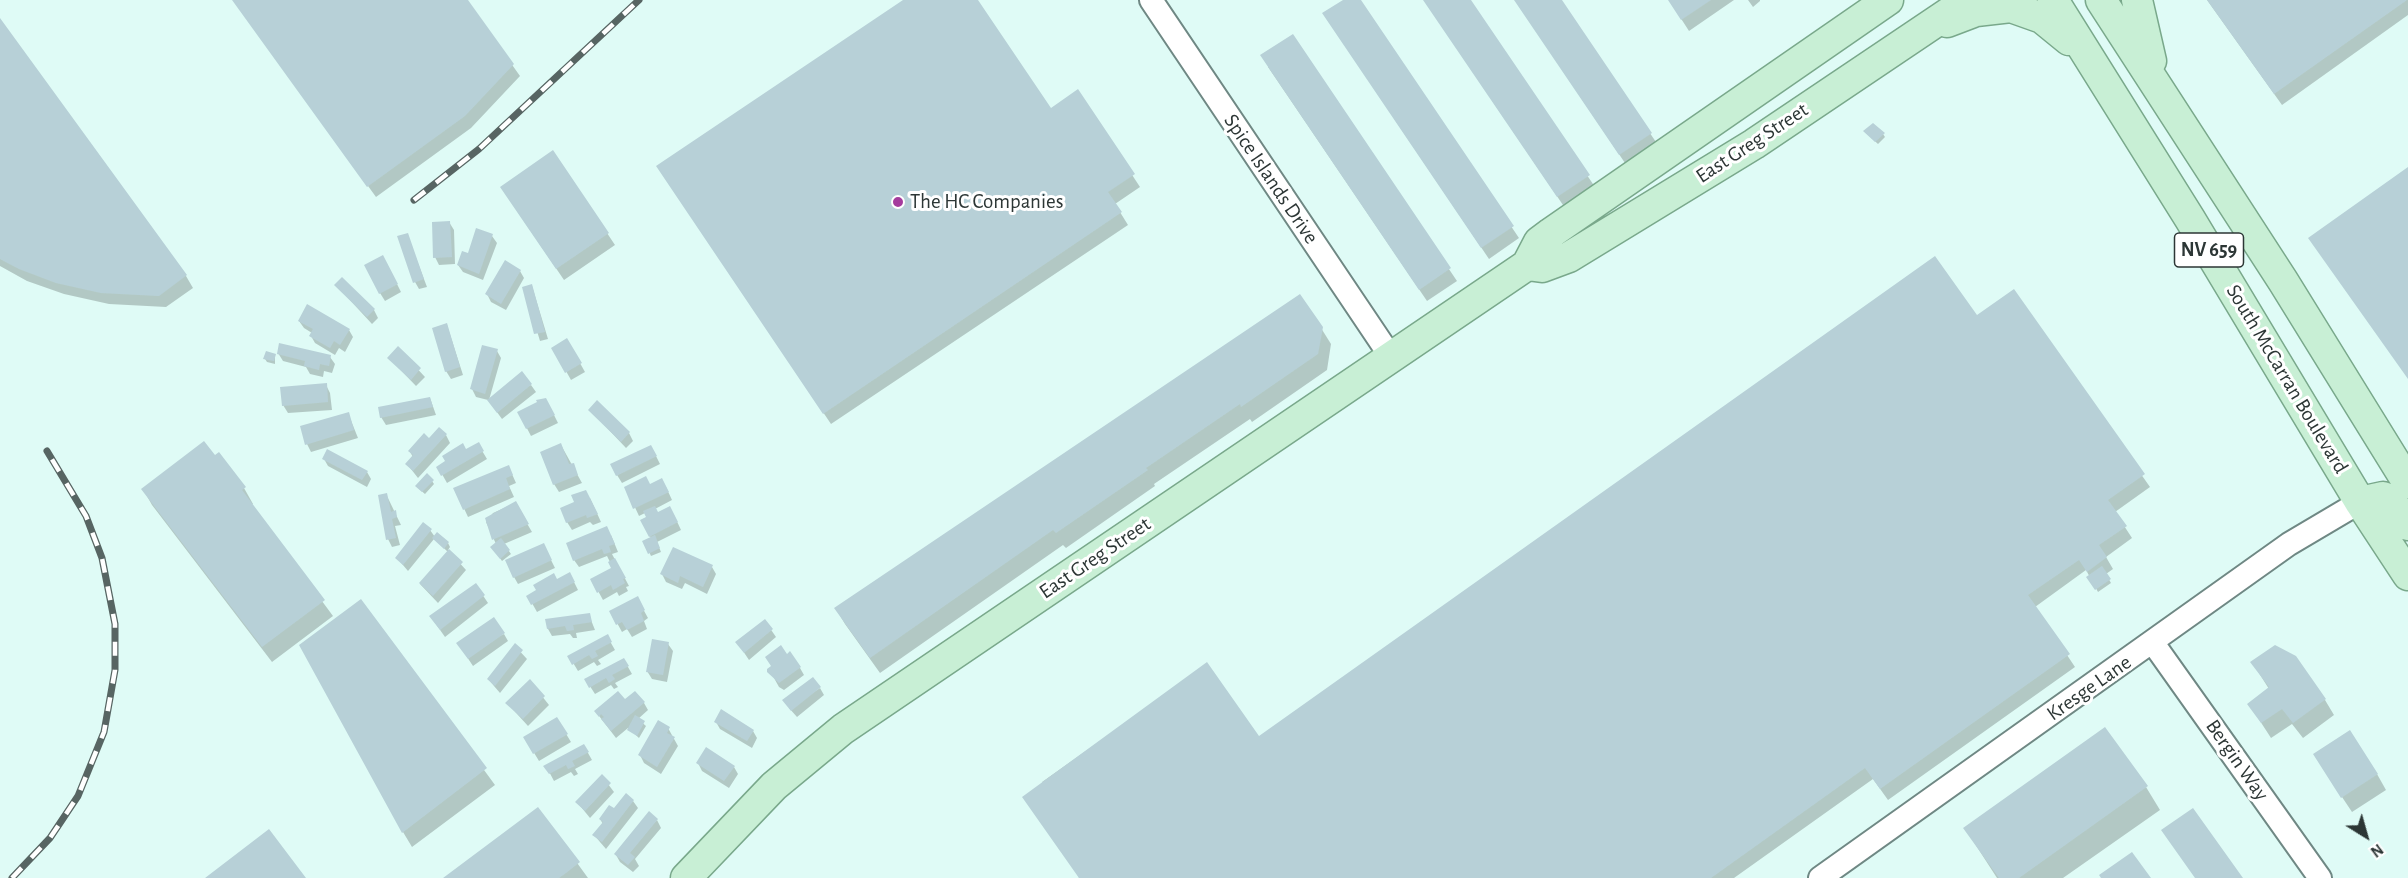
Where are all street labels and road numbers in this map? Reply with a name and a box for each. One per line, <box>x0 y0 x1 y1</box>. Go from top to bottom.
street label: East Greg Street <box>1691 97 1813 189</box>
street label: Spice Islands Drive <box>1218 109 1324 249</box>
road number: NV 659 <box>2174 233 2244 267</box>
street label: South McCarran Boulevard <box>2221 280 2353 478</box>
street label: East Greg Street <box>1035 512 1155 604</box>
street label: Kresge Lane <box>2042 650 2136 726</box>
street label: Bergin Way <box>2200 715 2274 805</box>

